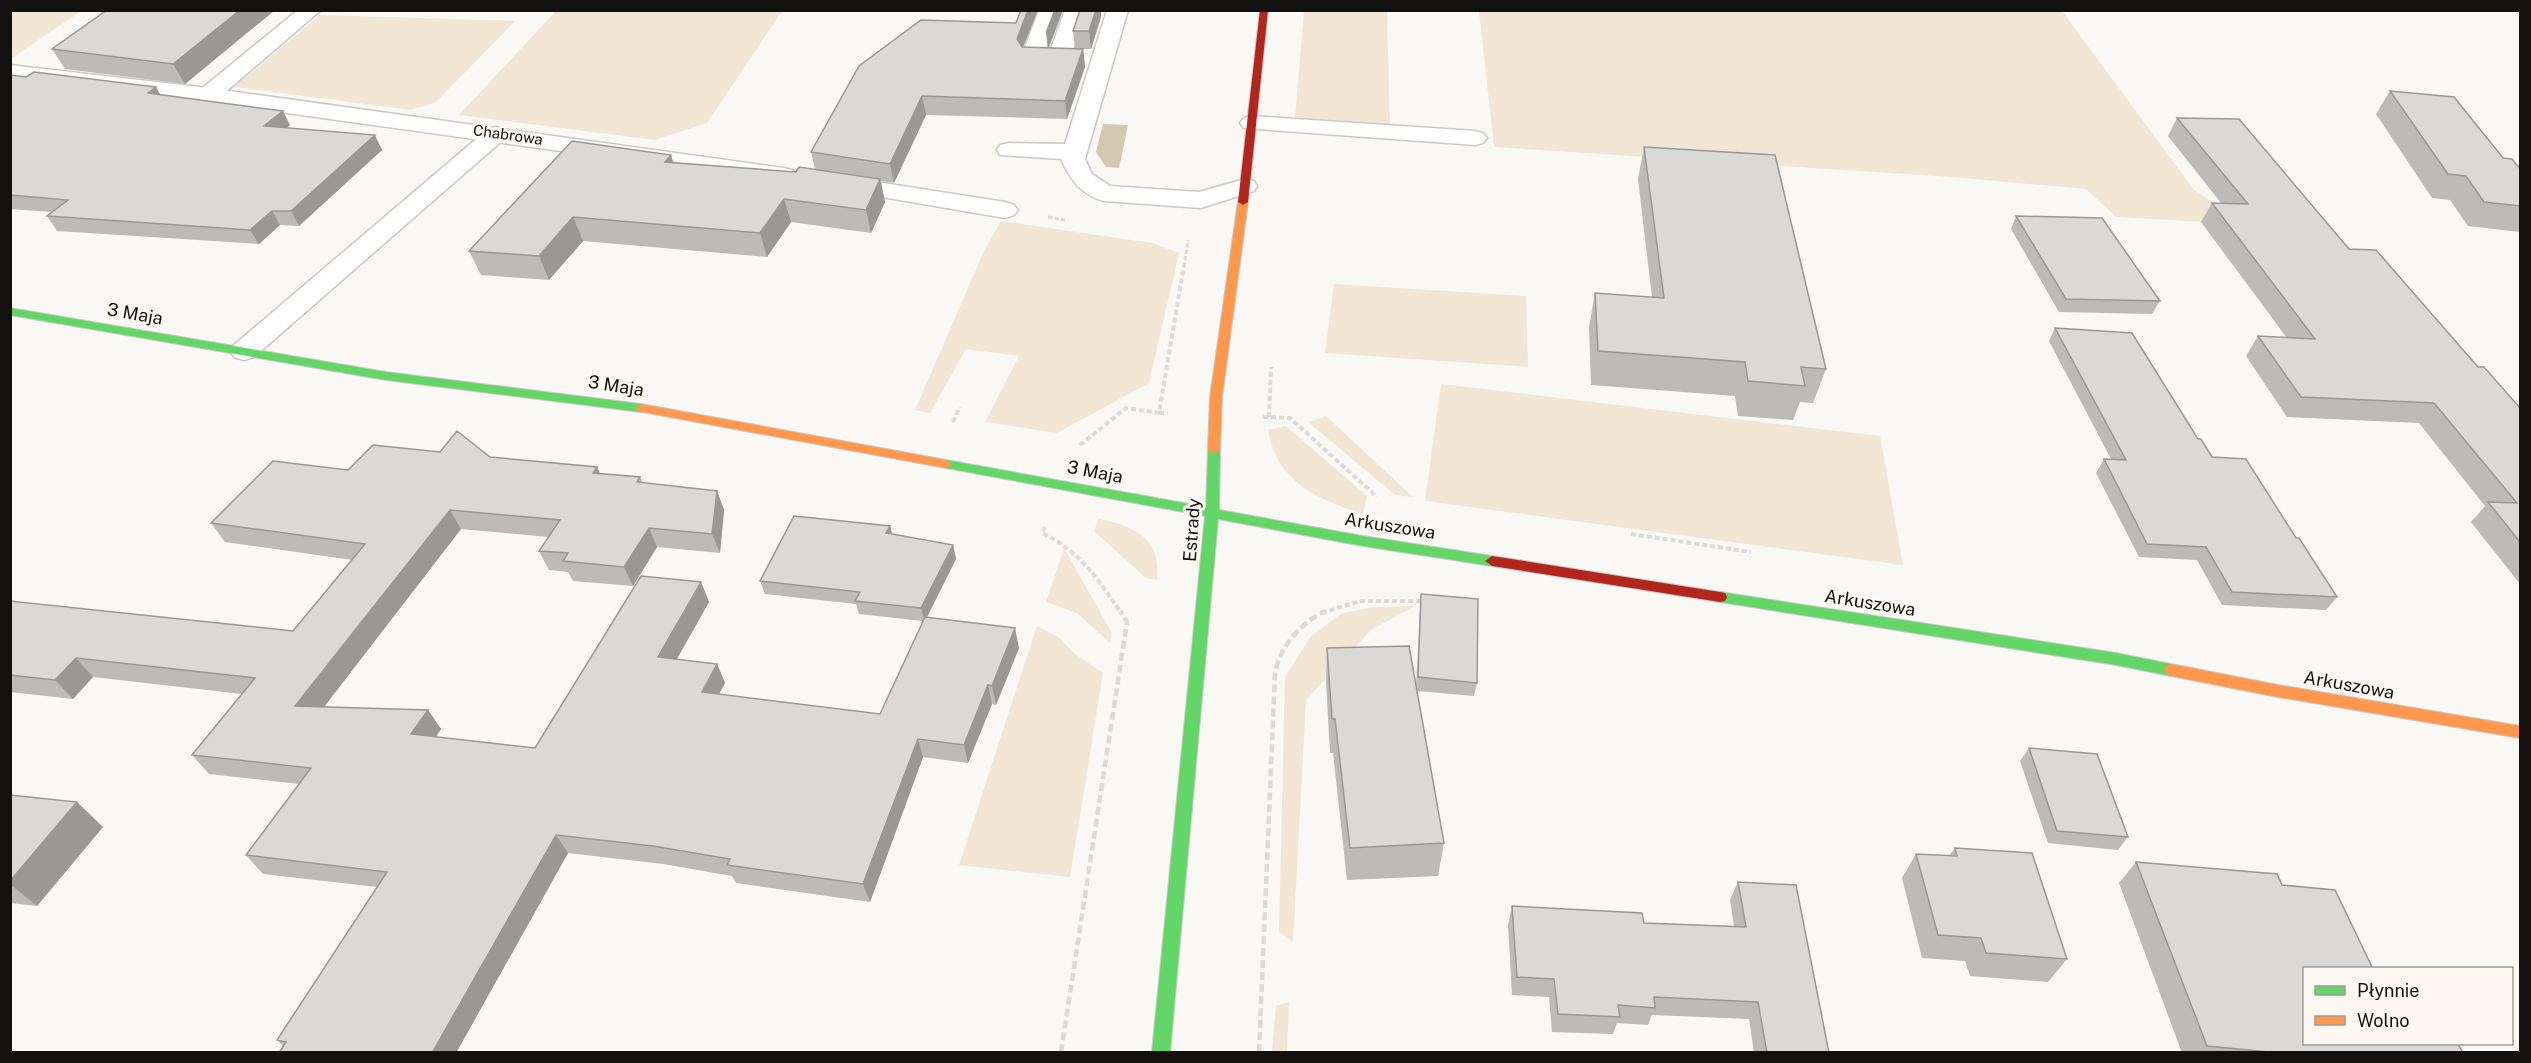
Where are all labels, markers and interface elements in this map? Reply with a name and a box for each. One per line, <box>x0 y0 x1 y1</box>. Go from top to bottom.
street label: Chabrowa <box>472 121 544 148</box>
street label: 3 Maja <box>106 298 165 329</box>
street label: 3 Maja <box>587 371 645 400</box>
street label: 3 Maja <box>1065 456 1125 487</box>
street label: Estrady <box>1179 497 1204 563</box>
street label: Arkuszowa <box>1343 508 1437 543</box>
street label: Arkuszowa <box>1823 585 1917 620</box>
street label: Arkuszowa <box>2302 666 2396 703</box>
legend <box>2303 967 2513 1045</box>
text: Płynnie <box>2357 980 2420 1001</box>
text: Wolno <box>2357 1010 2409 1031</box>

